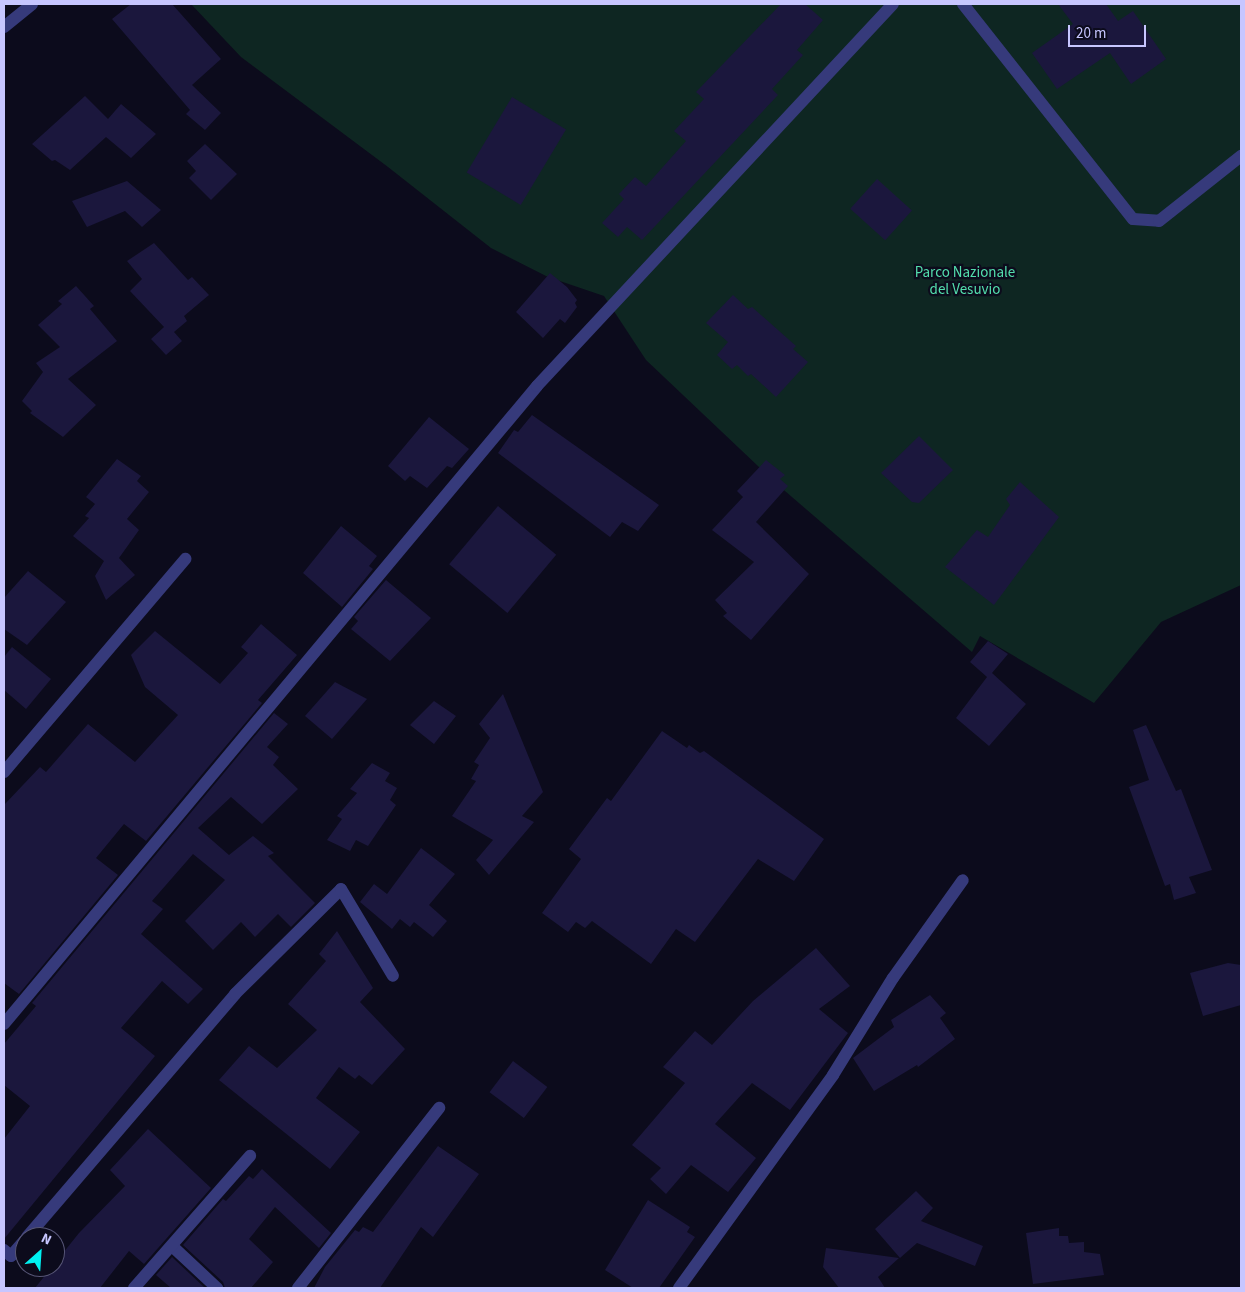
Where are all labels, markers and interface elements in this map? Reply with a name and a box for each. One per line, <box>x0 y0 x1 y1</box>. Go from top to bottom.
scale bar <box>1070 15 1148 47</box>
text: 20 m <box>1076 23 1106 44</box>
park label: Parco Nazionale del Vesuvio <box>915 263 1015 298</box>
north arrow <box>15 1227 65 1277</box>
text: N <box>38 1228 55 1250</box>

